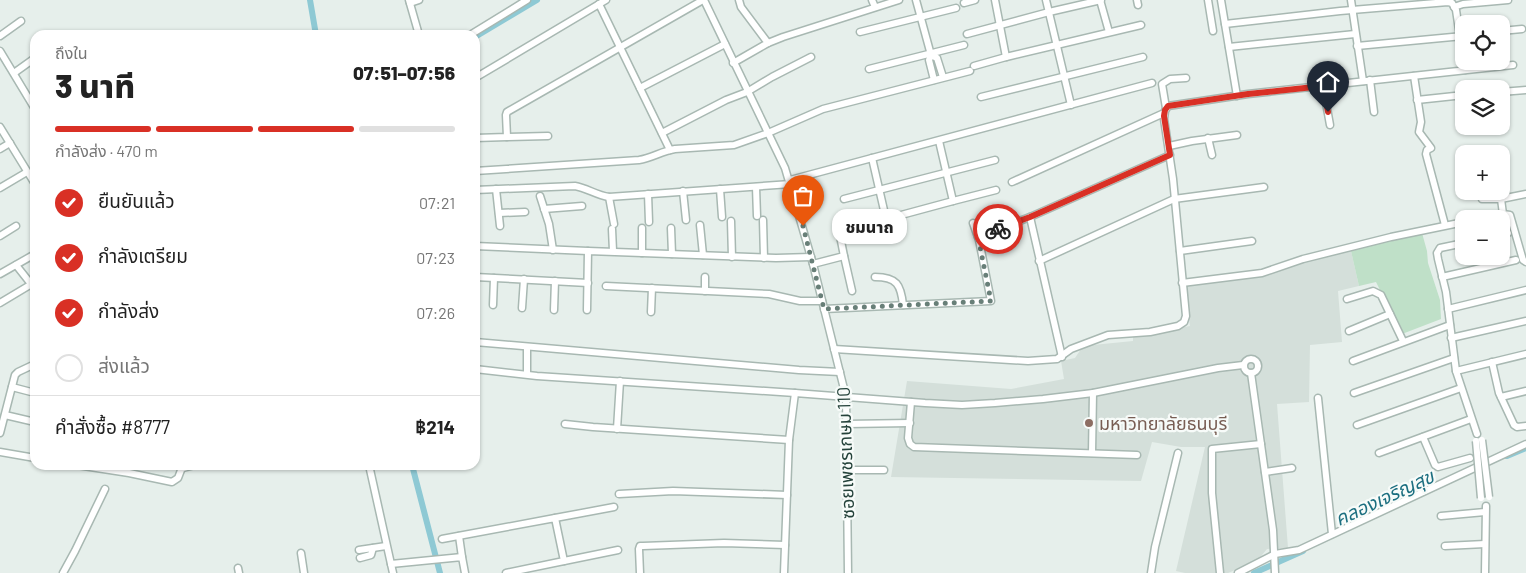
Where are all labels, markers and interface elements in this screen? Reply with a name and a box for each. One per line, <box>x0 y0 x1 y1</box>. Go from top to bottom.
map controls <box>1455 15 1510 265</box>
button: locate <box>1455 15 1510 70</box>
text: ถึงใน <box>55 43 88 62</box>
text: 07:51–07:56 <box>353 61 455 84</box>
pin <box>1307 61 1349 112</box>
text: 3 นาที <box>55 66 135 104</box>
icon: home <box>1314 68 1342 96</box>
button: layers <box>1455 80 1510 135</box>
text: กำลังส่ง · 470 m <box>55 141 158 160</box>
button: + <box>1455 145 1510 200</box>
pin <box>782 175 824 226</box>
icon: bag <box>789 182 817 210</box>
icon: check <box>55 189 83 217</box>
text: ยืนยันแล้ว <box>98 189 175 212</box>
text: 07:21 <box>419 193 455 212</box>
courier <box>973 204 1023 254</box>
callout: ชมนาถ <box>833 208 908 244</box>
button: − <box>1455 210 1510 265</box>
icon: bike <box>984 215 1012 243</box>
text: ชมนาถ <box>846 217 893 236</box>
icon: check <box>55 244 83 272</box>
text: กำลังเตรียม <box>98 244 188 267</box>
text: 07:23 <box>416 248 455 267</box>
icon: check <box>55 299 83 327</box>
text: กำลังส่ง <box>98 299 159 322</box>
text: 07:26 <box>416 303 455 322</box>
text: ส่งแล้ว <box>98 354 150 377</box>
street label: ซอยเพชรเกษม 110 <box>832 387 858 519</box>
place label: มหาวิทยาลัยธนบุรี <box>1099 412 1227 435</box>
text: คำสั่งซื้อ #8777 <box>55 415 170 438</box>
text: ฿214 <box>415 415 455 438</box>
marker: มหาวิทยาลัยธนบุรี <box>1083 417 1095 429</box>
water label: คลองเจริญสุข <box>1331 463 1439 531</box>

